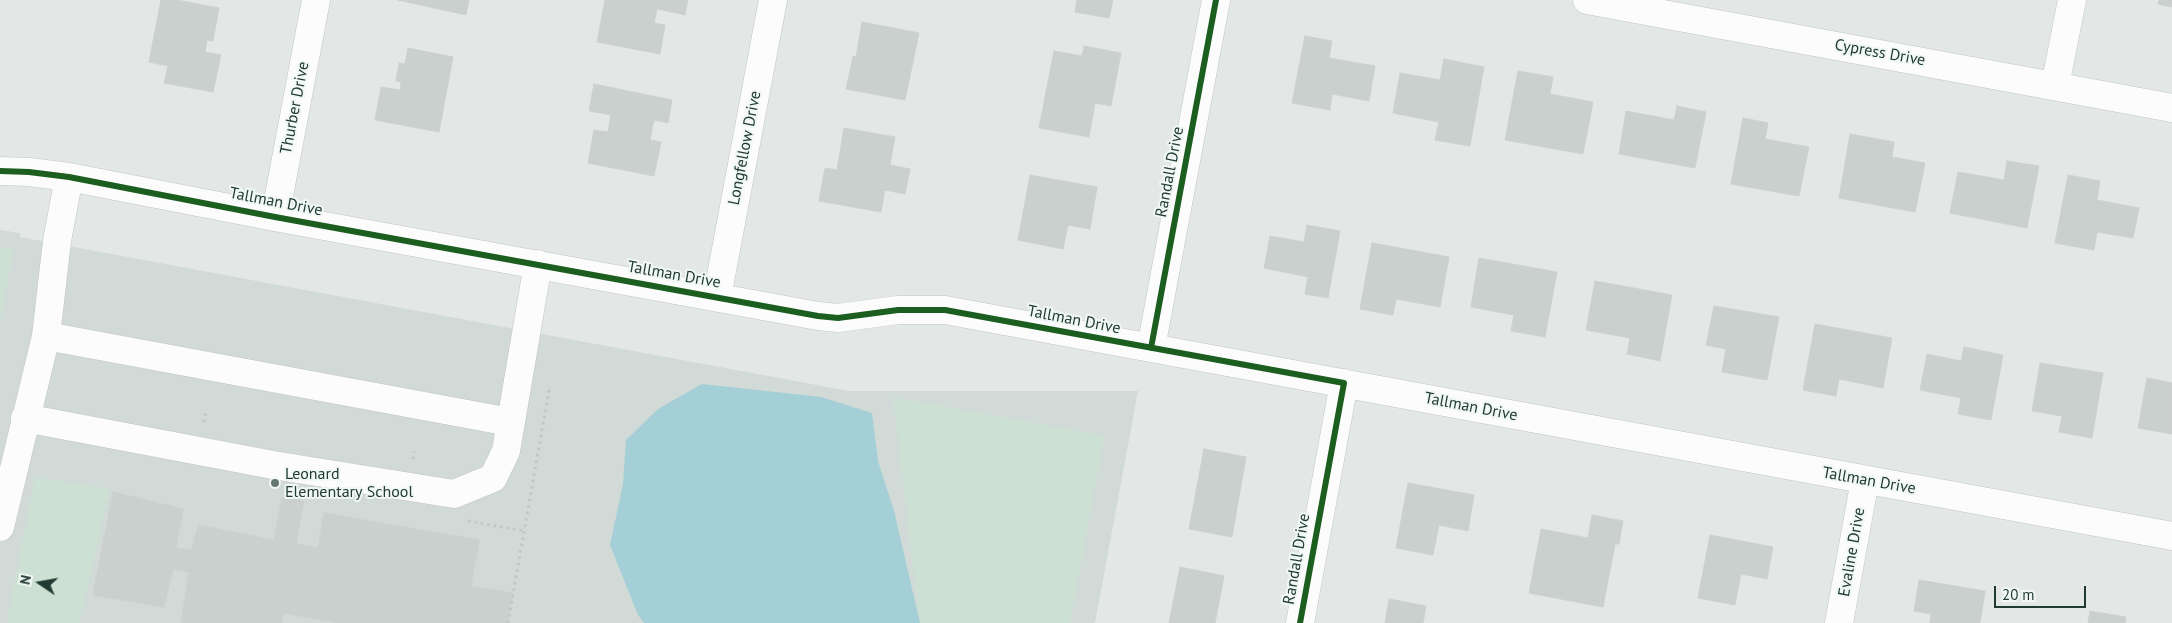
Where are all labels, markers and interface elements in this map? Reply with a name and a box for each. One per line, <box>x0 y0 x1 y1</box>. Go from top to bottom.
street label: Cypress Drive <box>1833 36 1927 70</box>
street label: Thurber Drive <box>277 60 313 156</box>
street label: Longfellow Drive <box>725 89 765 207</box>
street label: Randall Drive <box>1152 125 1188 219</box>
street label: Tallman Drive <box>228 184 324 220</box>
street label: Tallman Drive <box>626 257 722 293</box>
street label: Tallman Drive <box>1026 302 1122 338</box>
street label: Tallman Drive <box>1423 389 1519 425</box>
street label: Tallman Drive <box>1821 463 1917 499</box>
place label: Leonard Elementary School <box>285 464 413 502</box>
marker: Leonard Elementary School <box>269 477 281 489</box>
street label: Evaline Drive <box>1835 506 1869 598</box>
street label: Randall Drive <box>1280 512 1314 606</box>
north arrow <box>15 558 65 608</box>
text: N <box>16 574 35 586</box>
scale bar <box>1997 576 2090 608</box>
text: 20 m <box>2002 585 2035 604</box>

